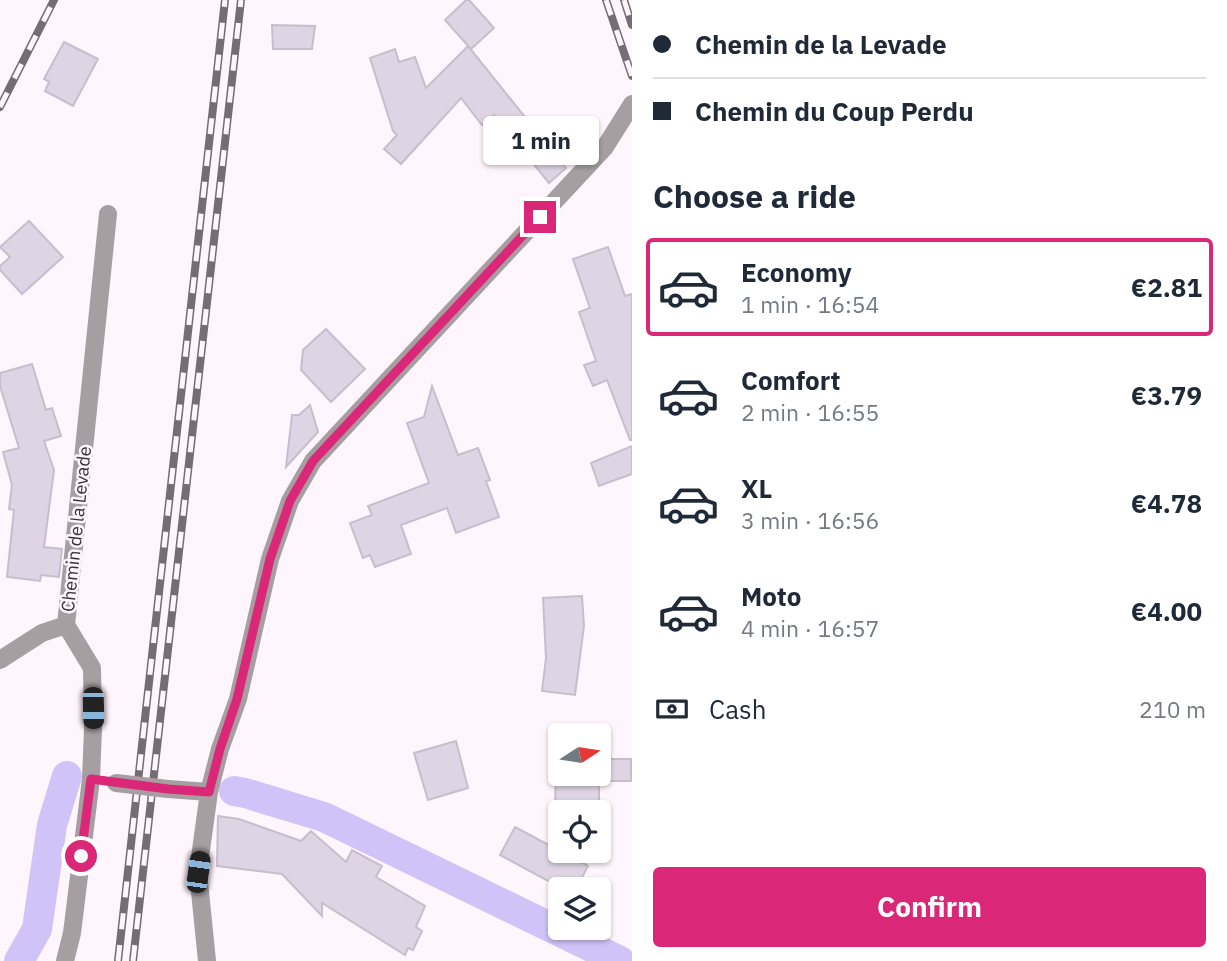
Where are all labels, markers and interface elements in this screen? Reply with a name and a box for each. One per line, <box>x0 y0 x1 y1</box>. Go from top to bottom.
text: Chemin de la Levade <box>695 27 947 61</box>
text: Chemin du Coup Perdu <box>695 94 974 128</box>
callout: 1 min <box>482 116 598 164</box>
text: 1 min <box>511 125 571 155</box>
text: Choose a ride <box>653 175 856 217</box>
route end <box>524 201 556 233</box>
text: Economy <box>741 255 852 289</box>
icon: car <box>657 256 720 319</box>
text: €2.81 <box>1131 270 1202 304</box>
text: 1 min · 16:54 <box>741 289 879 319</box>
text: Comfort <box>741 363 840 397</box>
icon: car <box>657 364 720 427</box>
text: €3.79 <box>1131 378 1202 412</box>
text: 2 min · 16:55 <box>741 397 879 427</box>
street label: Chemin de la Levade <box>56 445 96 613</box>
text: XL <box>741 471 772 505</box>
icon: car <box>657 472 720 535</box>
text: €4.78 <box>1131 486 1202 520</box>
text: 3 min · 16:56 <box>741 505 879 535</box>
text: Moto <box>741 579 801 613</box>
icon: car <box>657 580 720 643</box>
text: €4.00 <box>1131 594 1202 628</box>
text: 4 min · 16:57 <box>741 613 879 643</box>
car <box>83 687 104 729</box>
icon: cash <box>653 690 691 728</box>
text: Cash <box>709 692 766 726</box>
text: 210 m <box>1139 694 1206 724</box>
north arrow <box>548 723 611 786</box>
map controls <box>548 723 611 940</box>
button: locate <box>548 800 611 863</box>
route start <box>65 840 97 872</box>
car <box>185 850 212 894</box>
button: Confirm <box>653 867 1206 947</box>
button: layers <box>548 877 611 940</box>

